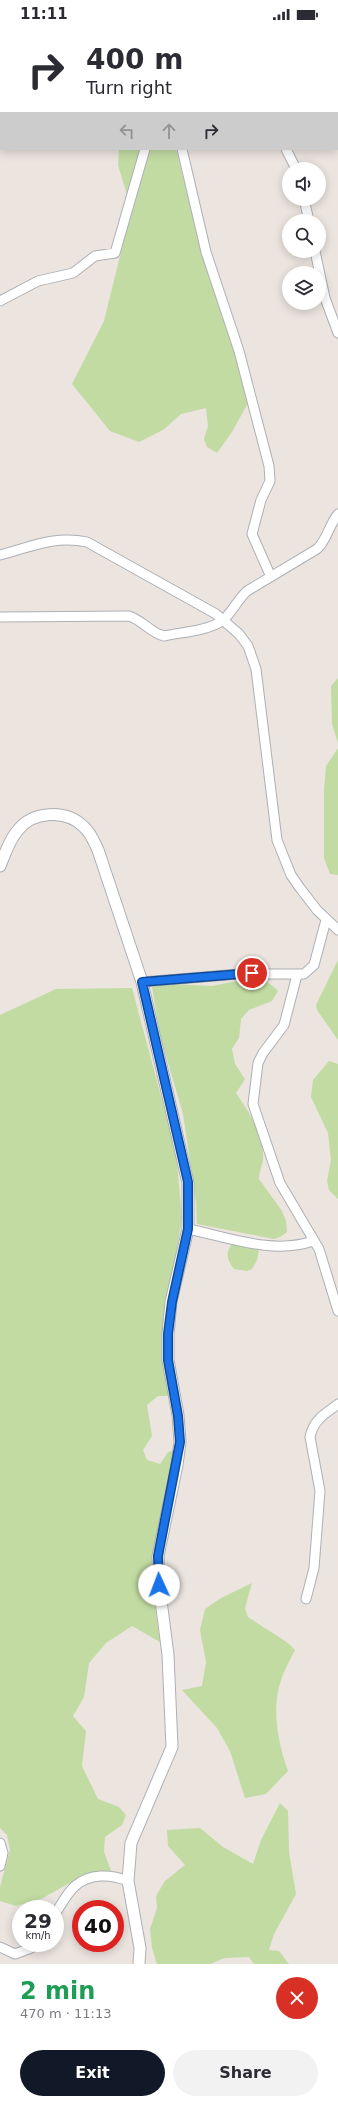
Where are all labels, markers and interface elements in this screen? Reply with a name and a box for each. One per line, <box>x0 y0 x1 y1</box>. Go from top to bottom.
text: 11:11 <box>20 5 68 23</box>
text: 400 m <box>86 43 183 76</box>
icon: right <box>20 44 72 96</box>
text: Turn right <box>86 77 172 98</box>
icon: left <box>116 120 138 142</box>
icon: ahead <box>158 120 180 142</box>
icon: right <box>200 120 222 142</box>
map controls <box>282 162 326 310</box>
button: sound <box>282 162 326 206</box>
button: search <box>282 214 326 258</box>
button: layers <box>282 266 326 310</box>
pin <box>235 956 269 990</box>
icon: arrive <box>241 962 263 984</box>
position arrow <box>138 1564 180 1606</box>
speed limit sign: 40 <box>72 1900 124 1952</box>
text: 29 <box>24 1909 52 1933</box>
text: km/h <box>25 1930 51 1941</box>
text: 2 min <box>20 1977 95 2005</box>
button: close <box>276 1977 318 2019</box>
text: 470 m · 11:13 <box>20 2006 111 2021</box>
button: Exit <box>20 2050 165 2096</box>
button: Share <box>173 2050 318 2096</box>

